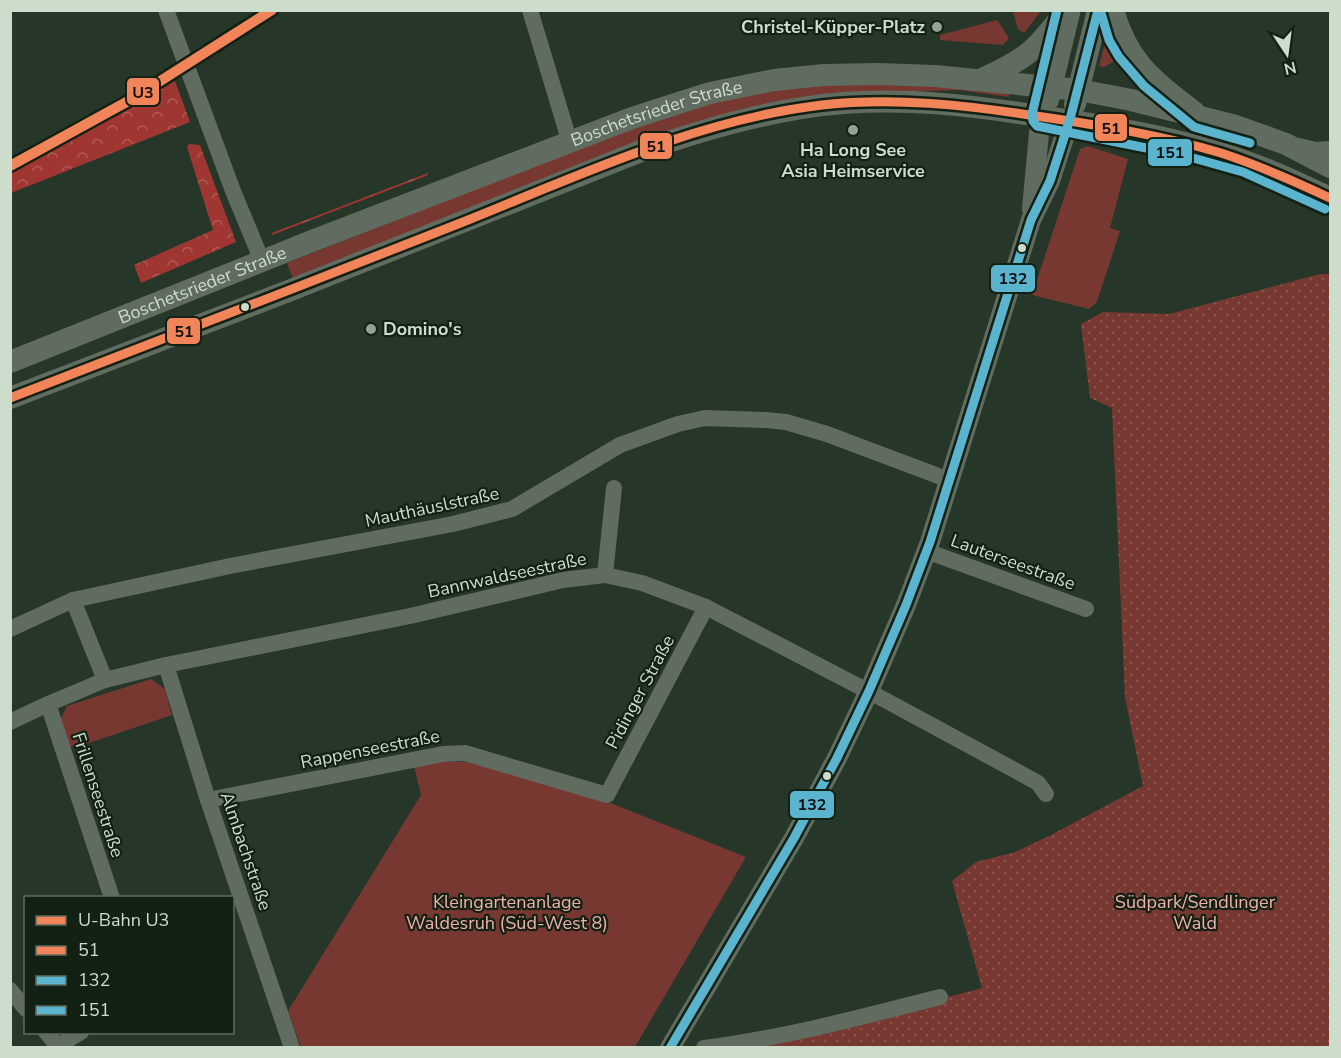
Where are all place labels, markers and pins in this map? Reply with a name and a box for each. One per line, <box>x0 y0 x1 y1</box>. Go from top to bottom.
place label: Christel-Küpper-Platz <box>741 15 925 39</box>
marker: Christel-Küpper-Platz <box>930 20 944 34</box>
marker: Ha Long See Asia Heimservice <box>846 123 860 137</box>
place label: Ha Long See Asia Heimservice <box>781 138 925 183</box>
unlabelled marker <box>1016 242 1028 254</box>
unlabelled marker <box>239 301 251 313</box>
place label: Domino's <box>383 317 462 341</box>
marker: Domino's <box>364 322 378 336</box>
unlabelled marker <box>821 770 833 782</box>

